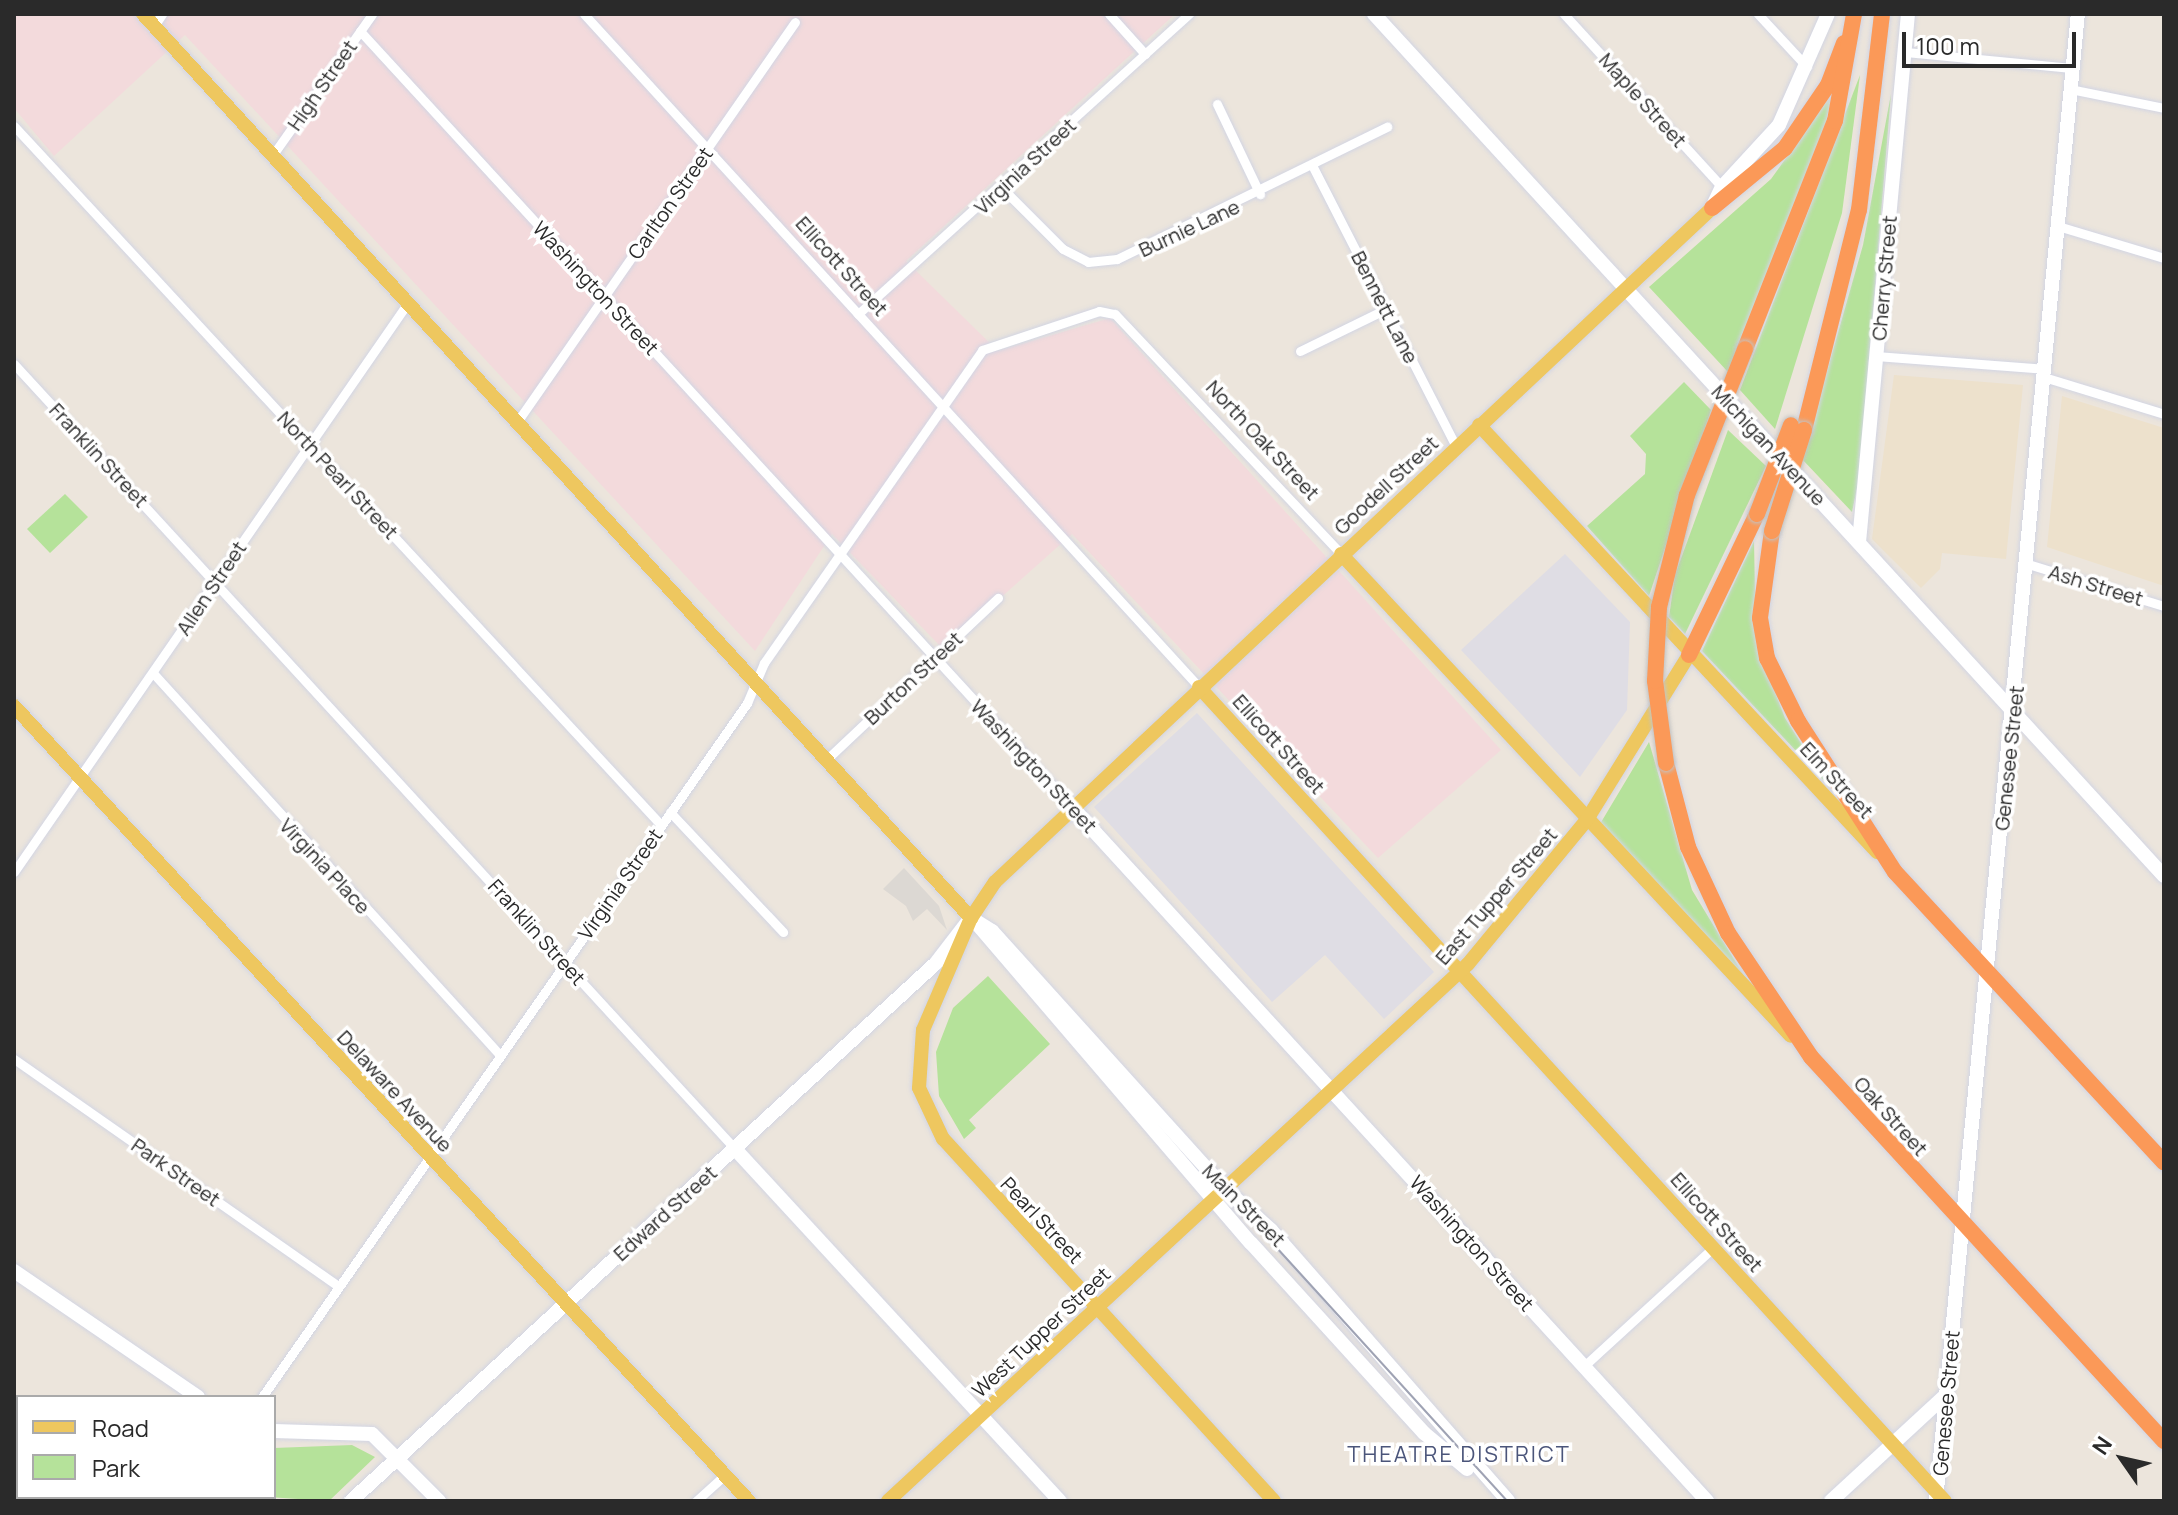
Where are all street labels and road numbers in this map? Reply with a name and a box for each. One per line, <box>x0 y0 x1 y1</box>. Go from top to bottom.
street label: High Street <box>282 35 362 135</box>
street label: Maple Street <box>1594 48 1692 152</box>
street label: Virginia Street <box>969 113 1081 219</box>
street label: Carlton Street <box>622 142 718 264</box>
street label: Burnie Lane <box>1135 194 1243 262</box>
street label: Ellicott Street <box>791 211 893 321</box>
street label: Cherry Street <box>1867 214 1901 342</box>
street label: Washington Street <box>528 216 664 360</box>
street label: Bennett Lane <box>1346 247 1424 367</box>
street label: North Oak Street <box>1201 375 1325 505</box>
street label: Michigan Avenue <box>1707 380 1831 510</box>
street label: Franklin Street <box>45 398 153 512</box>
street label: North Pearl Street <box>273 406 403 544</box>
street label: Goodell Street <box>1329 431 1443 539</box>
street label: Allen Street <box>171 537 251 639</box>
street label: Ash Street <box>2046 559 2146 611</box>
street label: Burton Street <box>859 626 967 730</box>
street label: Genesee Street <box>1989 684 2029 832</box>
street label: Ellicott Street <box>1228 689 1330 799</box>
street label: Washington Street <box>966 694 1102 838</box>
street label: Elm Street <box>1796 737 1878 823</box>
street label: Virginia Place <box>275 813 375 919</box>
street label: East Tupper Street <box>1430 823 1562 969</box>
street label: Virginia Street <box>573 824 667 944</box>
street label: Franklin Street <box>483 874 591 990</box>
street label: Delaware Avenue <box>333 1025 457 1157</box>
street label: Oak Street <box>1849 1071 1933 1161</box>
street label: Park Street <box>127 1133 225 1211</box>
street label: Main Street <box>1198 1159 1290 1251</box>
street label: Edward Street <box>608 1160 722 1266</box>
street label: Ellicott Street <box>1666 1167 1768 1277</box>
street label: Washington Street <box>1405 1170 1539 1316</box>
street label: Pearl Street <box>996 1172 1088 1268</box>
street label: West Tupper Street <box>967 1262 1115 1402</box>
street label: Genesee Street <box>1928 1329 1964 1477</box>

